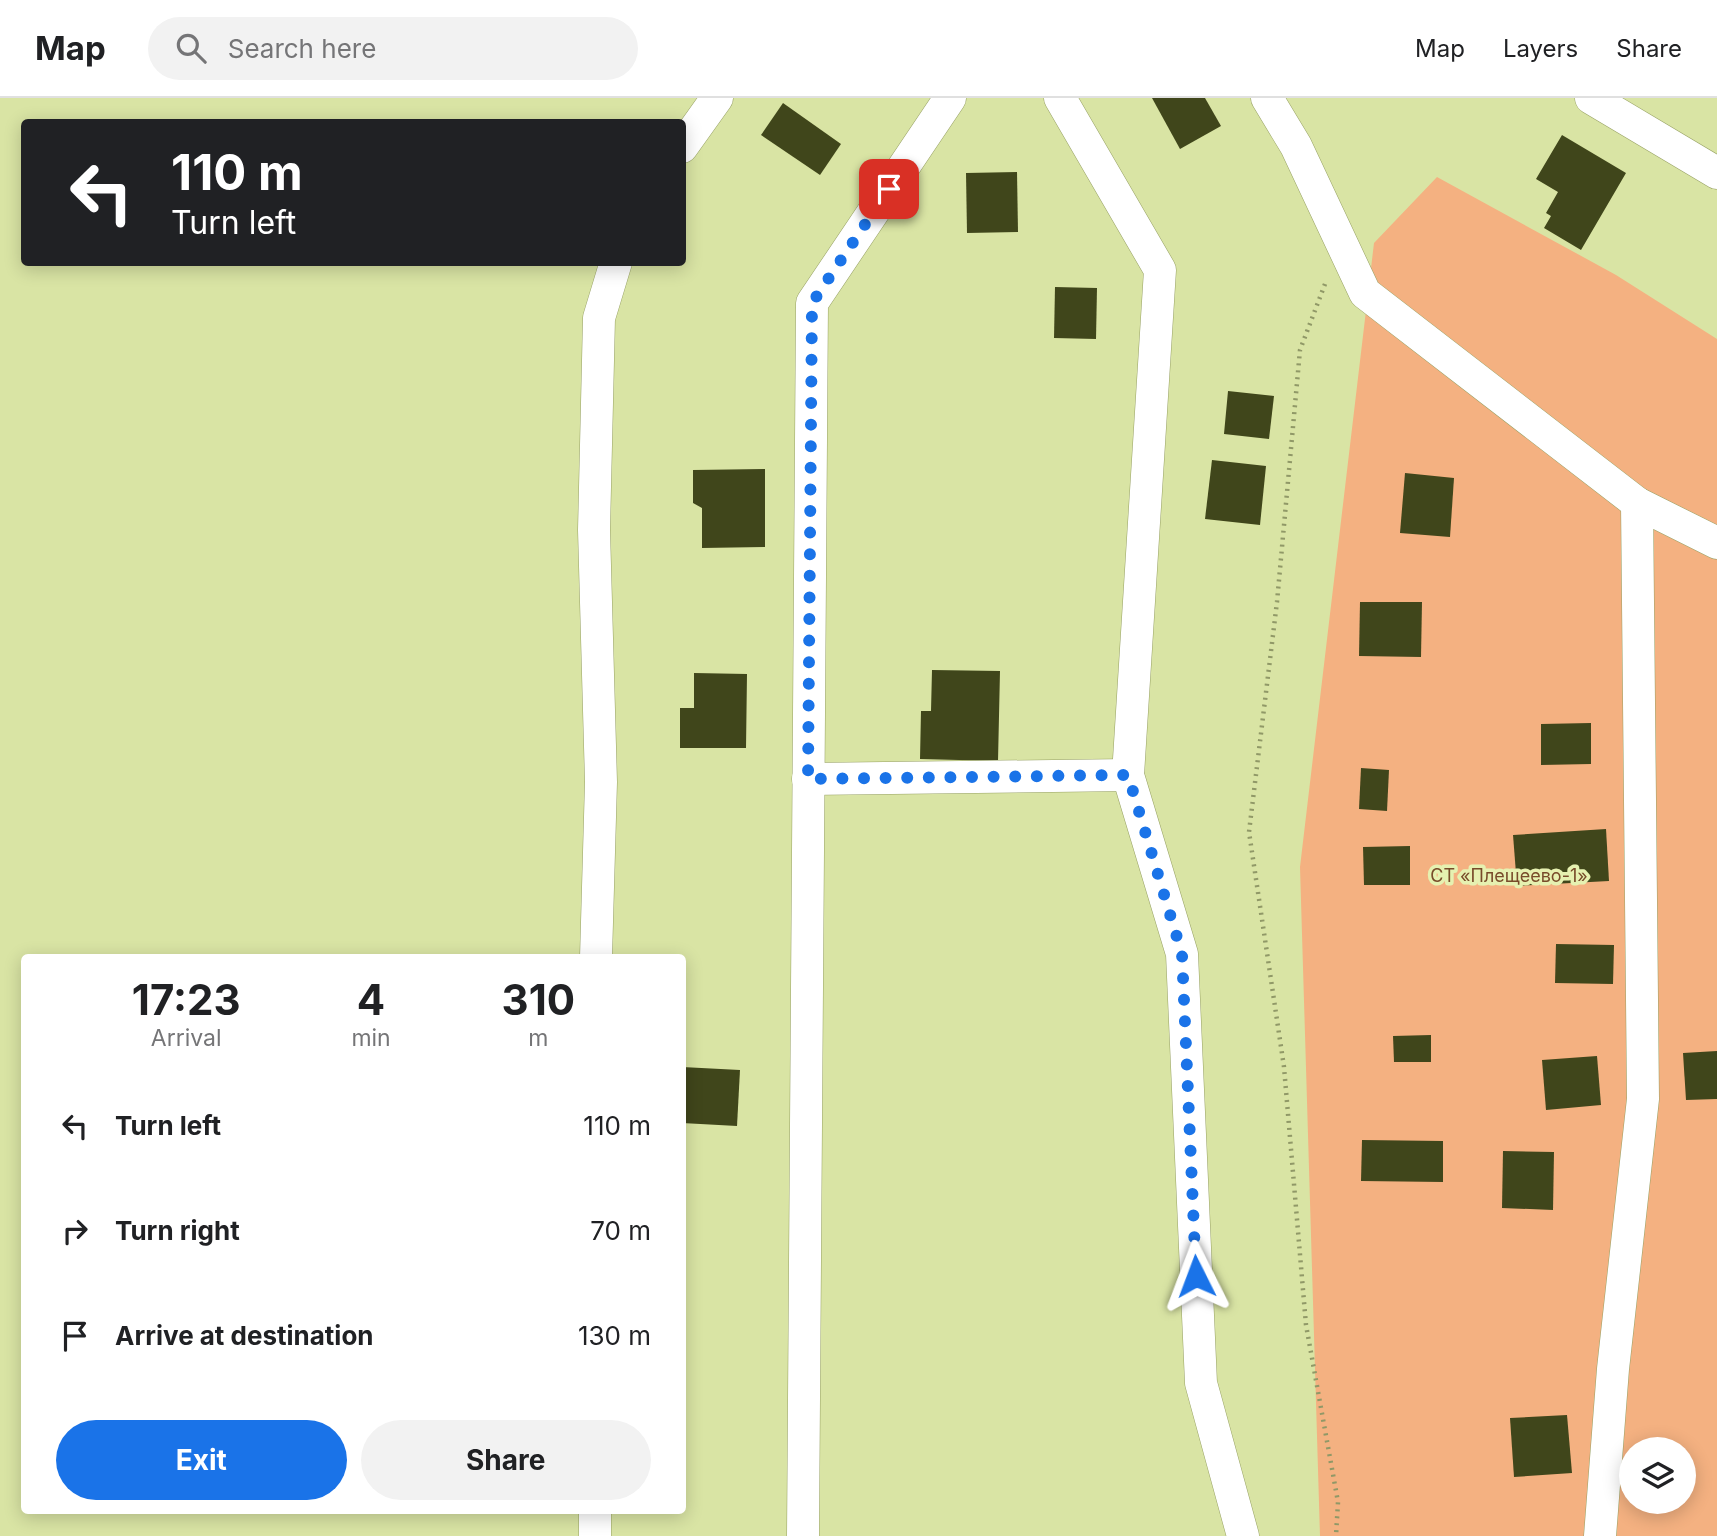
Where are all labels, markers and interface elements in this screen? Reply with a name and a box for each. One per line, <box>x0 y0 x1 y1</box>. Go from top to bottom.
search box <box>148 17 638 80</box>
text: Map <box>35 28 106 68</box>
icon: search <box>172 29 210 67</box>
text: Search here <box>228 33 376 64</box>
text: Map <box>1415 34 1465 63</box>
text: Layers <box>1503 34 1578 63</box>
text: Share <box>1616 34 1682 63</box>
text: 110 m <box>171 143 303 202</box>
icon: left <box>56 147 147 238</box>
pin <box>859 159 919 219</box>
icon: arrive <box>870 170 908 208</box>
text: Turn left <box>171 203 296 242</box>
park label: СТ «Плещеево-1» <box>1430 865 1588 886</box>
text: 17:23 <box>132 974 241 1025</box>
text: 4 <box>357 974 385 1025</box>
text: 310 <box>502 974 575 1025</box>
text: Arrival <box>151 1024 222 1052</box>
text: min <box>351 1024 391 1052</box>
text: m <box>528 1024 548 1052</box>
icon: left <box>56 1107 94 1145</box>
text: Turn left <box>115 1110 221 1141</box>
text: 110 m <box>583 1110 651 1141</box>
icon: right <box>56 1212 94 1250</box>
text: Turn right <box>115 1215 240 1246</box>
text: 70 m <box>590 1215 651 1246</box>
position arrow <box>1159 1239 1233 1313</box>
icon: arrive <box>56 1317 94 1355</box>
text: Arrive at destination <box>115 1320 374 1351</box>
text: 130 m <box>578 1320 651 1351</box>
button: Exit <box>56 1420 347 1500</box>
button: Share <box>361 1420 651 1500</box>
map controls <box>1619 1437 1696 1514</box>
button: layers <box>1619 1437 1696 1514</box>

